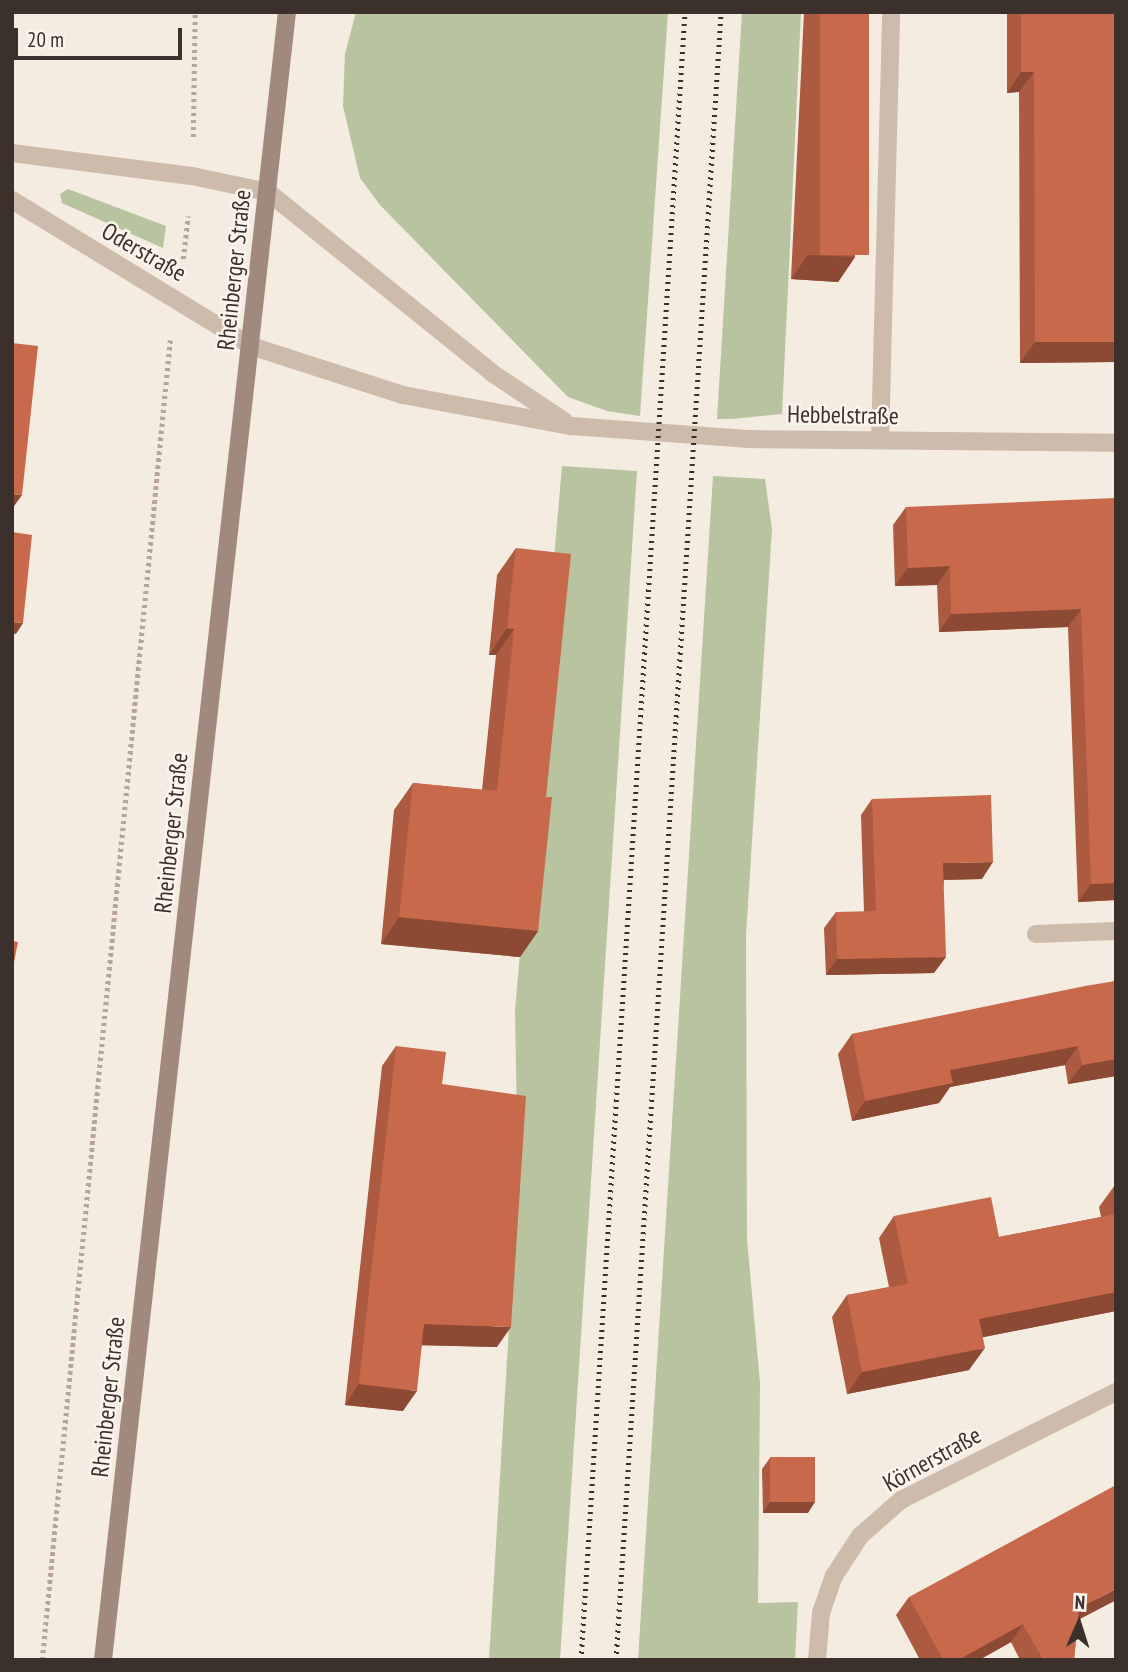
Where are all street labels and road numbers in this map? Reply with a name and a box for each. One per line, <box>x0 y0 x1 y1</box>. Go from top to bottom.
street label: Rheinberger Straße <box>211 188 257 352</box>
street label: Oderstraße <box>97 216 191 288</box>
street label: Hebbelstraße <box>787 400 899 430</box>
street label: Rheinberger Straße <box>148 751 194 915</box>
street label: Rheinberger Straße <box>85 1315 131 1479</box>
street label: Körnerstraße <box>878 1420 986 1498</box>

